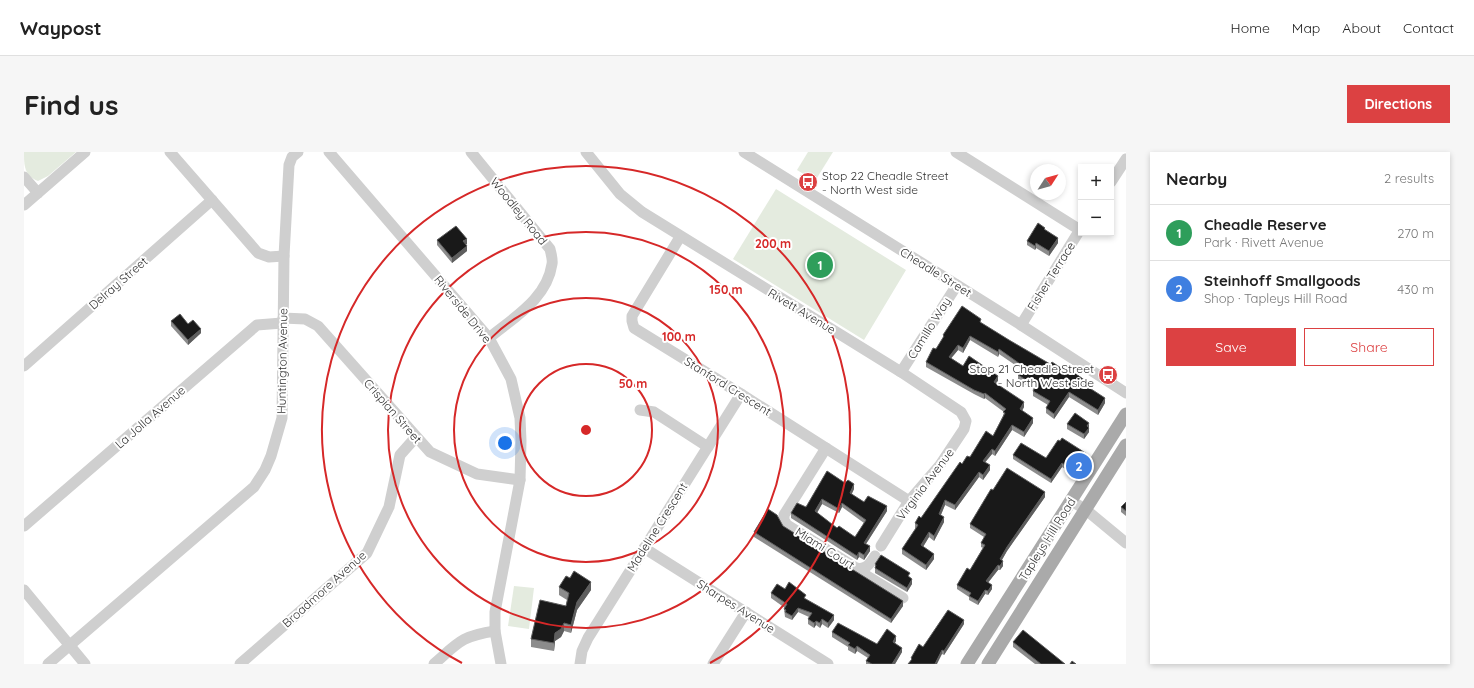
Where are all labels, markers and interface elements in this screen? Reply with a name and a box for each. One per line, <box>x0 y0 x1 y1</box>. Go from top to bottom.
text: Waypost <box>20 16 102 40</box>
text: Home <box>1231 19 1270 37</box>
text: Map <box>1292 19 1320 37</box>
text: About <box>1342 19 1381 37</box>
text: Contact <box>1403 19 1454 37</box>
button: Directions <box>1347 85 1450 123</box>
text: Find us <box>24 87 118 122</box>
north arrow <box>1030 164 1066 200</box>
map controls <box>1078 164 1114 236</box>
button: + <box>1078 164 1114 200</box>
place label: Stop 22 Cheadle Street - North West side <box>822 168 949 197</box>
text: Nearby <box>1166 168 1227 189</box>
text: 2 results <box>1384 170 1434 186</box>
bus stop icon: Stop 22 Cheadle Street - North West side <box>797 171 819 193</box>
street label: Woodley Road <box>487 174 551 248</box>
button: − <box>1078 200 1114 236</box>
text: Cheadle Reserve <box>1204 215 1327 234</box>
text: 1 <box>1176 225 1182 241</box>
text: 270 m <box>1397 225 1434 241</box>
text: Park · Rivett Avenue <box>1204 234 1324 250</box>
text: 200 m <box>755 236 791 251</box>
street label: Fisher Terrace <box>1024 239 1078 313</box>
street label: Cheadle Street <box>897 244 975 300</box>
pin: 1 <box>807 250 833 280</box>
street label: Delray Street <box>86 253 150 313</box>
text: Steinhoff Smallgoods <box>1204 271 1361 290</box>
street label: Riverside Drive <box>431 272 495 346</box>
text: 2 <box>1175 281 1183 297</box>
text: 430 m <box>1397 281 1434 297</box>
text: 150 m <box>709 282 743 297</box>
street label: Rivett Avenue <box>766 285 839 337</box>
text: Shop · Tapleys Hill Road <box>1204 290 1347 306</box>
street label: Camillo Way <box>904 294 954 362</box>
street label: Huntington Avenue <box>274 308 290 414</box>
button: Save <box>1166 328 1296 366</box>
button: Share <box>1304 328 1434 366</box>
text: 100 m <box>662 329 696 344</box>
street label: Stanford Crescent <box>682 353 774 419</box>
place label: Stop 21 Cheadle Street - North West side <box>970 361 1094 390</box>
bus stop icon: Stop 21 Cheadle Street - North West side <box>1097 364 1119 386</box>
street label: Crispian Street <box>361 376 425 446</box>
text: 50 m <box>619 376 647 391</box>
street label: La Jolla Avenue <box>112 382 188 452</box>
centre of rings <box>579 423 593 437</box>
your location <box>495 433 515 453</box>
street label: Virginia Avenue <box>893 445 957 523</box>
pin: 2 <box>1066 451 1092 481</box>
street label: Madeline Crescent <box>624 480 690 574</box>
street label: Tapleys Hill Road <box>1015 495 1079 583</box>
street label: Miami Court <box>793 524 857 572</box>
street label: Broadmore Avenue <box>279 547 369 631</box>
street label: Sharpes Avenue <box>694 576 778 636</box>

